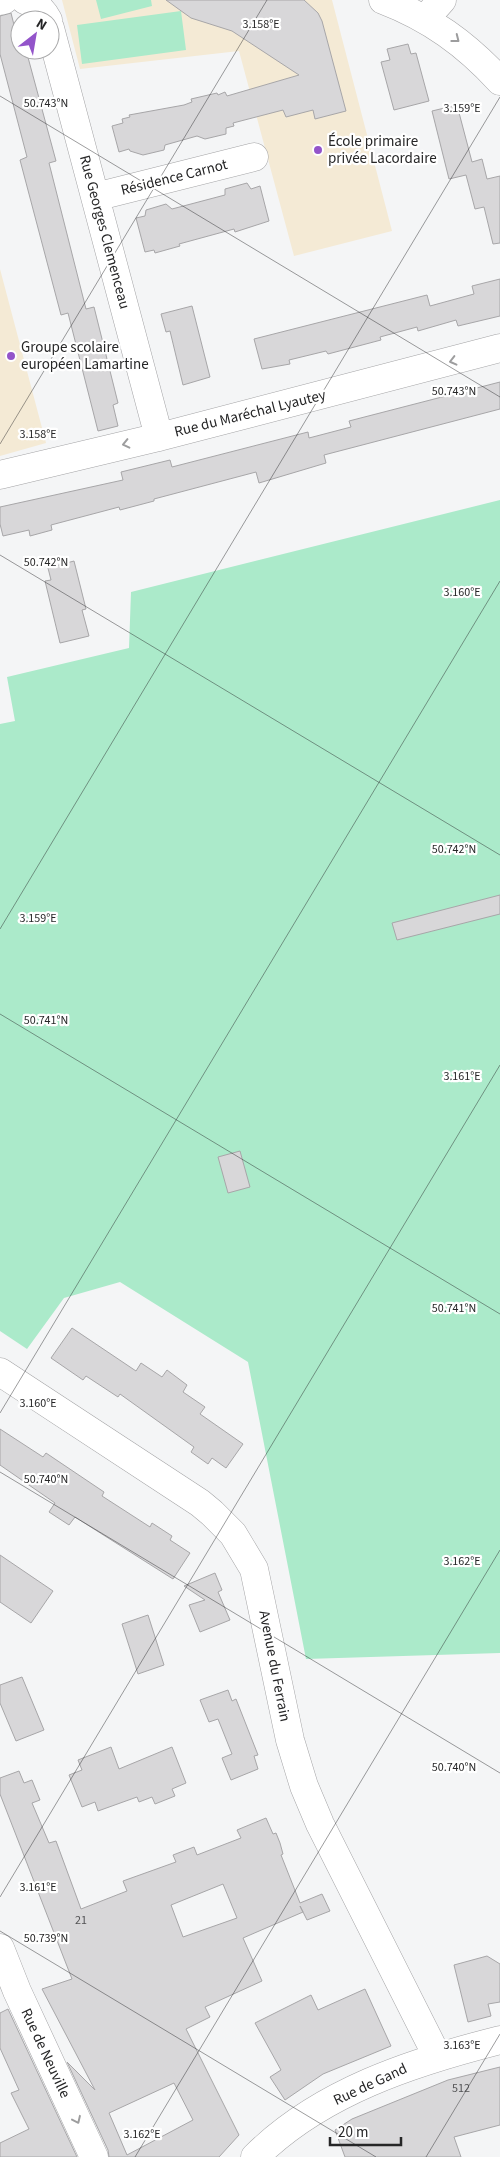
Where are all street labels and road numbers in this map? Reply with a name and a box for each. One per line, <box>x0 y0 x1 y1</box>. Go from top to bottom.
street label: Rue Georges Clemenceau <box>74 153 135 311</box>
street label: Résidence Carnot <box>119 154 230 201</box>
street label: Rue du Maréchal Lyautey <box>172 384 328 442</box>
street label: Avenue du Ferrain <box>253 1609 296 1723</box>
street label: Rue de Neuville <box>16 2005 76 2102</box>
street label: Rue de Gand <box>330 2058 411 2111</box>

